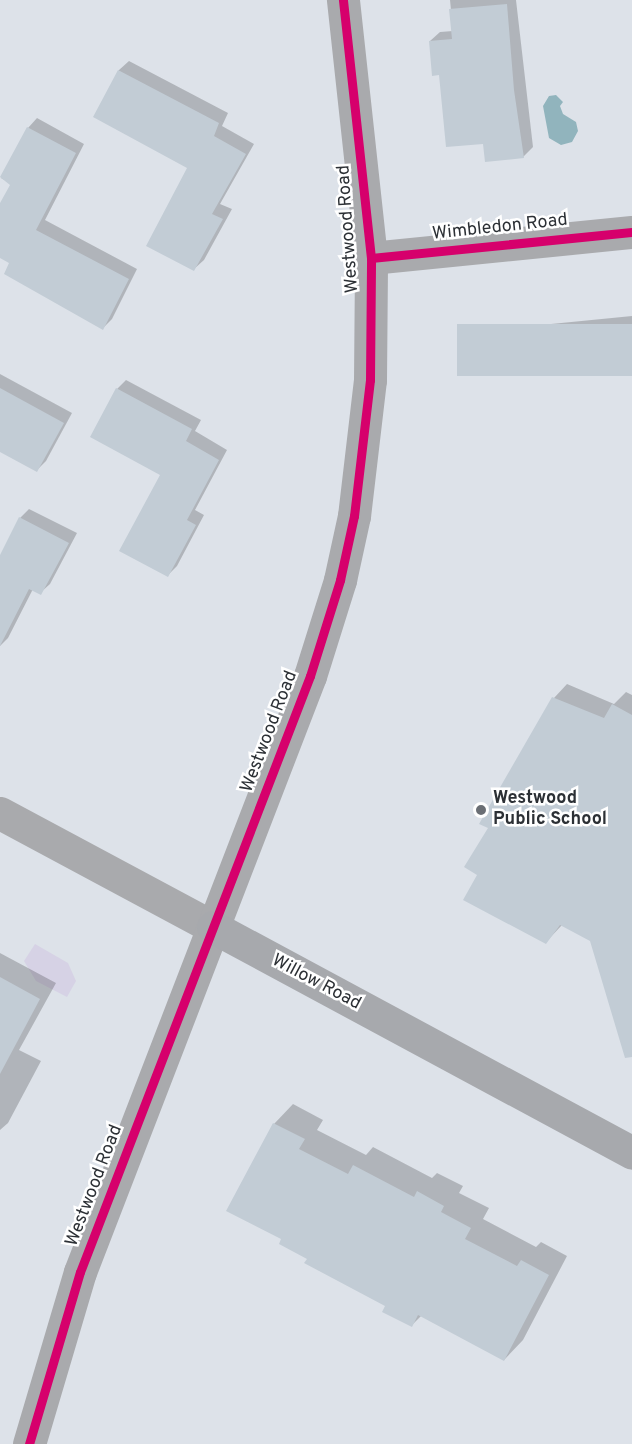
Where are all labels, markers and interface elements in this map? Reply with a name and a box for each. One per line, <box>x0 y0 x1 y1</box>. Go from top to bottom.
street label: Westwood Road <box>334 164 364 294</box>
street label: Wimbledon Road <box>431 210 569 246</box>
street label: Westwood Road <box>237 668 303 796</box>
place label: Westwood Public School <box>493 789 607 832</box>
marker: Westwood Public School <box>474 803 488 817</box>
street label: Willow Road <box>268 951 364 1015</box>
street label: Westwood Road <box>62 1122 128 1250</box>

